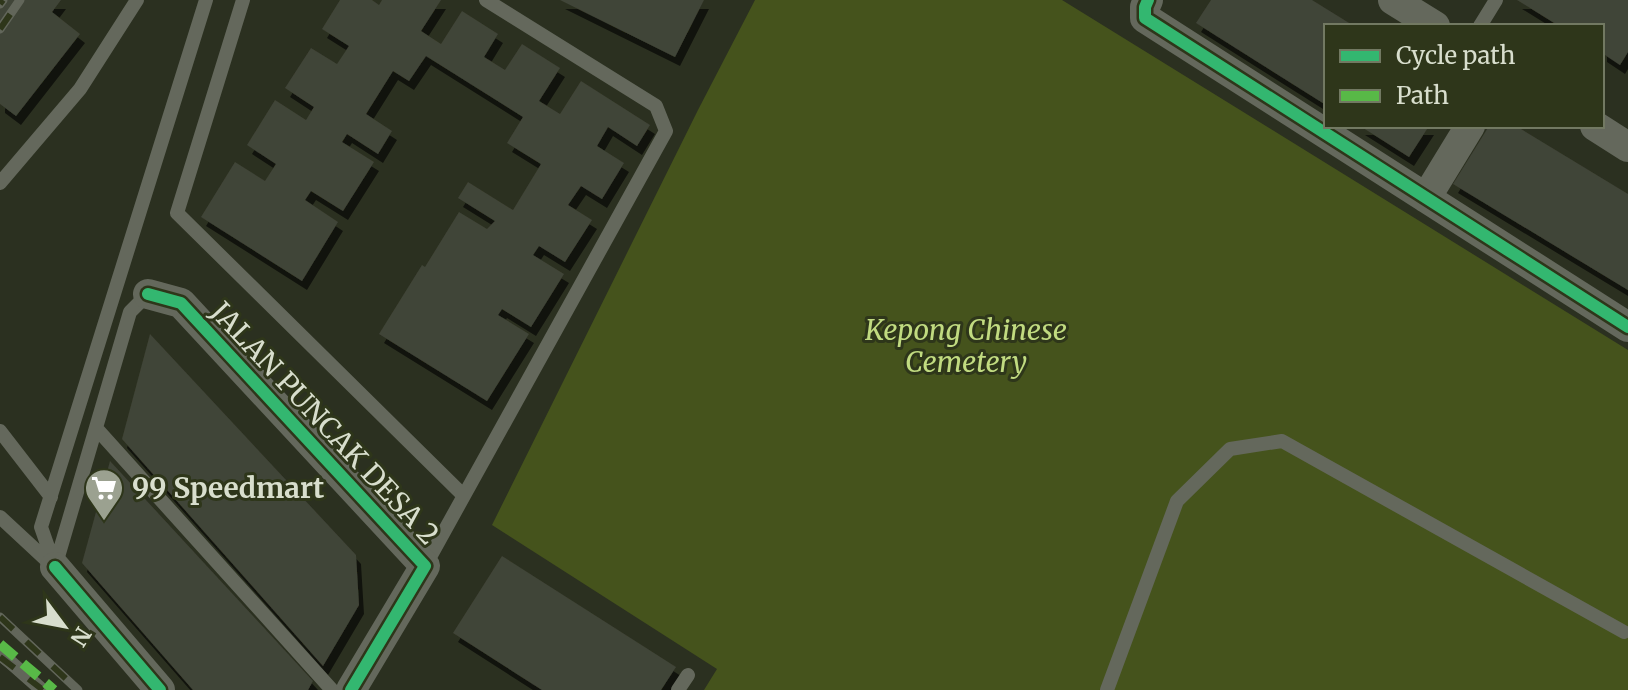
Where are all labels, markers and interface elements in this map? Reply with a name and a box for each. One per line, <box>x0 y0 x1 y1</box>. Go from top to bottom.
legend <box>1324 24 1604 128</box>
text: Cycle path <box>1396 40 1515 71</box>
text: Path <box>1396 80 1449 111</box>
street label: JALAN PUNCAK DESA 2 <box>203 293 447 552</box>
park label: Kepong Chinese Cemetery <box>864 312 1067 380</box>
supermarket icon: 99 Speedmart <box>83 467 125 522</box>
place label: 99 Speedmart <box>132 470 324 506</box>
north arrow <box>24 586 104 666</box>
text: N <box>64 622 97 652</box>

